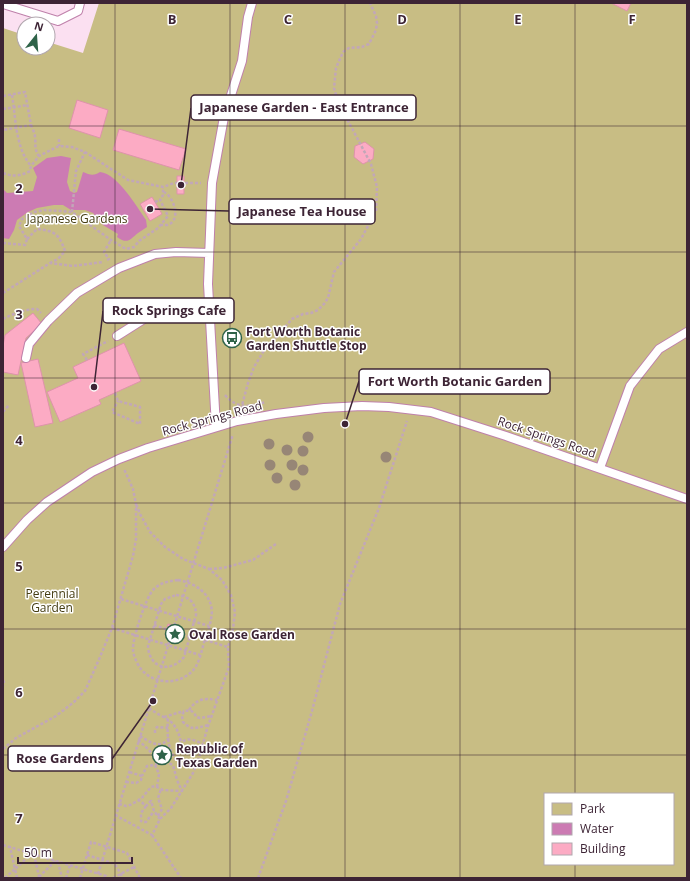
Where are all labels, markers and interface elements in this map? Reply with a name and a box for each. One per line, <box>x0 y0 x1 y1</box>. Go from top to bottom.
text: B <box>168 10 177 28</box>
text: C <box>284 10 292 28</box>
text: D <box>397 10 407 28</box>
text: E <box>514 10 522 28</box>
text: F <box>628 10 636 28</box>
north arrow <box>16 16 56 56</box>
text: N <box>33 17 46 34</box>
callout: Japanese Garden - East Entrance <box>191 95 416 120</box>
text: Japanese Garden - East Entrance <box>198 98 409 116</box>
text: 2 <box>15 179 23 197</box>
callout: Japanese Tea House <box>229 199 375 224</box>
text: Japanese Tea House <box>236 202 367 220</box>
park label: Japanese Gardens <box>25 210 128 227</box>
callout: Rock Springs Cafe <box>103 298 234 323</box>
text: Rock Springs Cafe <box>112 301 227 319</box>
text: 3 <box>15 305 23 323</box>
place label: Fort Worth Botanic Garden Shuttle Stop <box>246 323 367 354</box>
bus stop icon: Fort Worth Botanic Garden Shuttle Stop <box>221 327 243 349</box>
callout: Fort Worth Botanic Garden <box>359 369 550 394</box>
text: Fort Worth Botanic Garden <box>368 372 542 390</box>
street label: Rock Springs Road <box>160 396 264 440</box>
street label: Rock Springs Road <box>496 412 598 462</box>
text: 4 <box>15 431 23 449</box>
text: 5 <box>15 557 23 575</box>
park label: Perennial Garden <box>25 585 79 616</box>
place icon: Oval Rose Garden <box>164 623 186 645</box>
place label: Oval Rose Garden <box>189 626 295 643</box>
text: 6 <box>15 683 23 701</box>
place label: Republic of Texas Garden <box>176 740 257 771</box>
place icon: Republic of Texas Garden <box>151 744 173 766</box>
callout: Rose Gardens <box>8 746 112 771</box>
text: Rose Gardens <box>16 749 104 767</box>
legend <box>544 793 674 865</box>
text: Park <box>580 800 606 817</box>
text: 7 <box>15 809 23 827</box>
text: Water <box>580 820 614 837</box>
scale bar <box>18 839 132 865</box>
text: Building <box>580 840 626 857</box>
text: 50 m <box>24 844 52 861</box>

